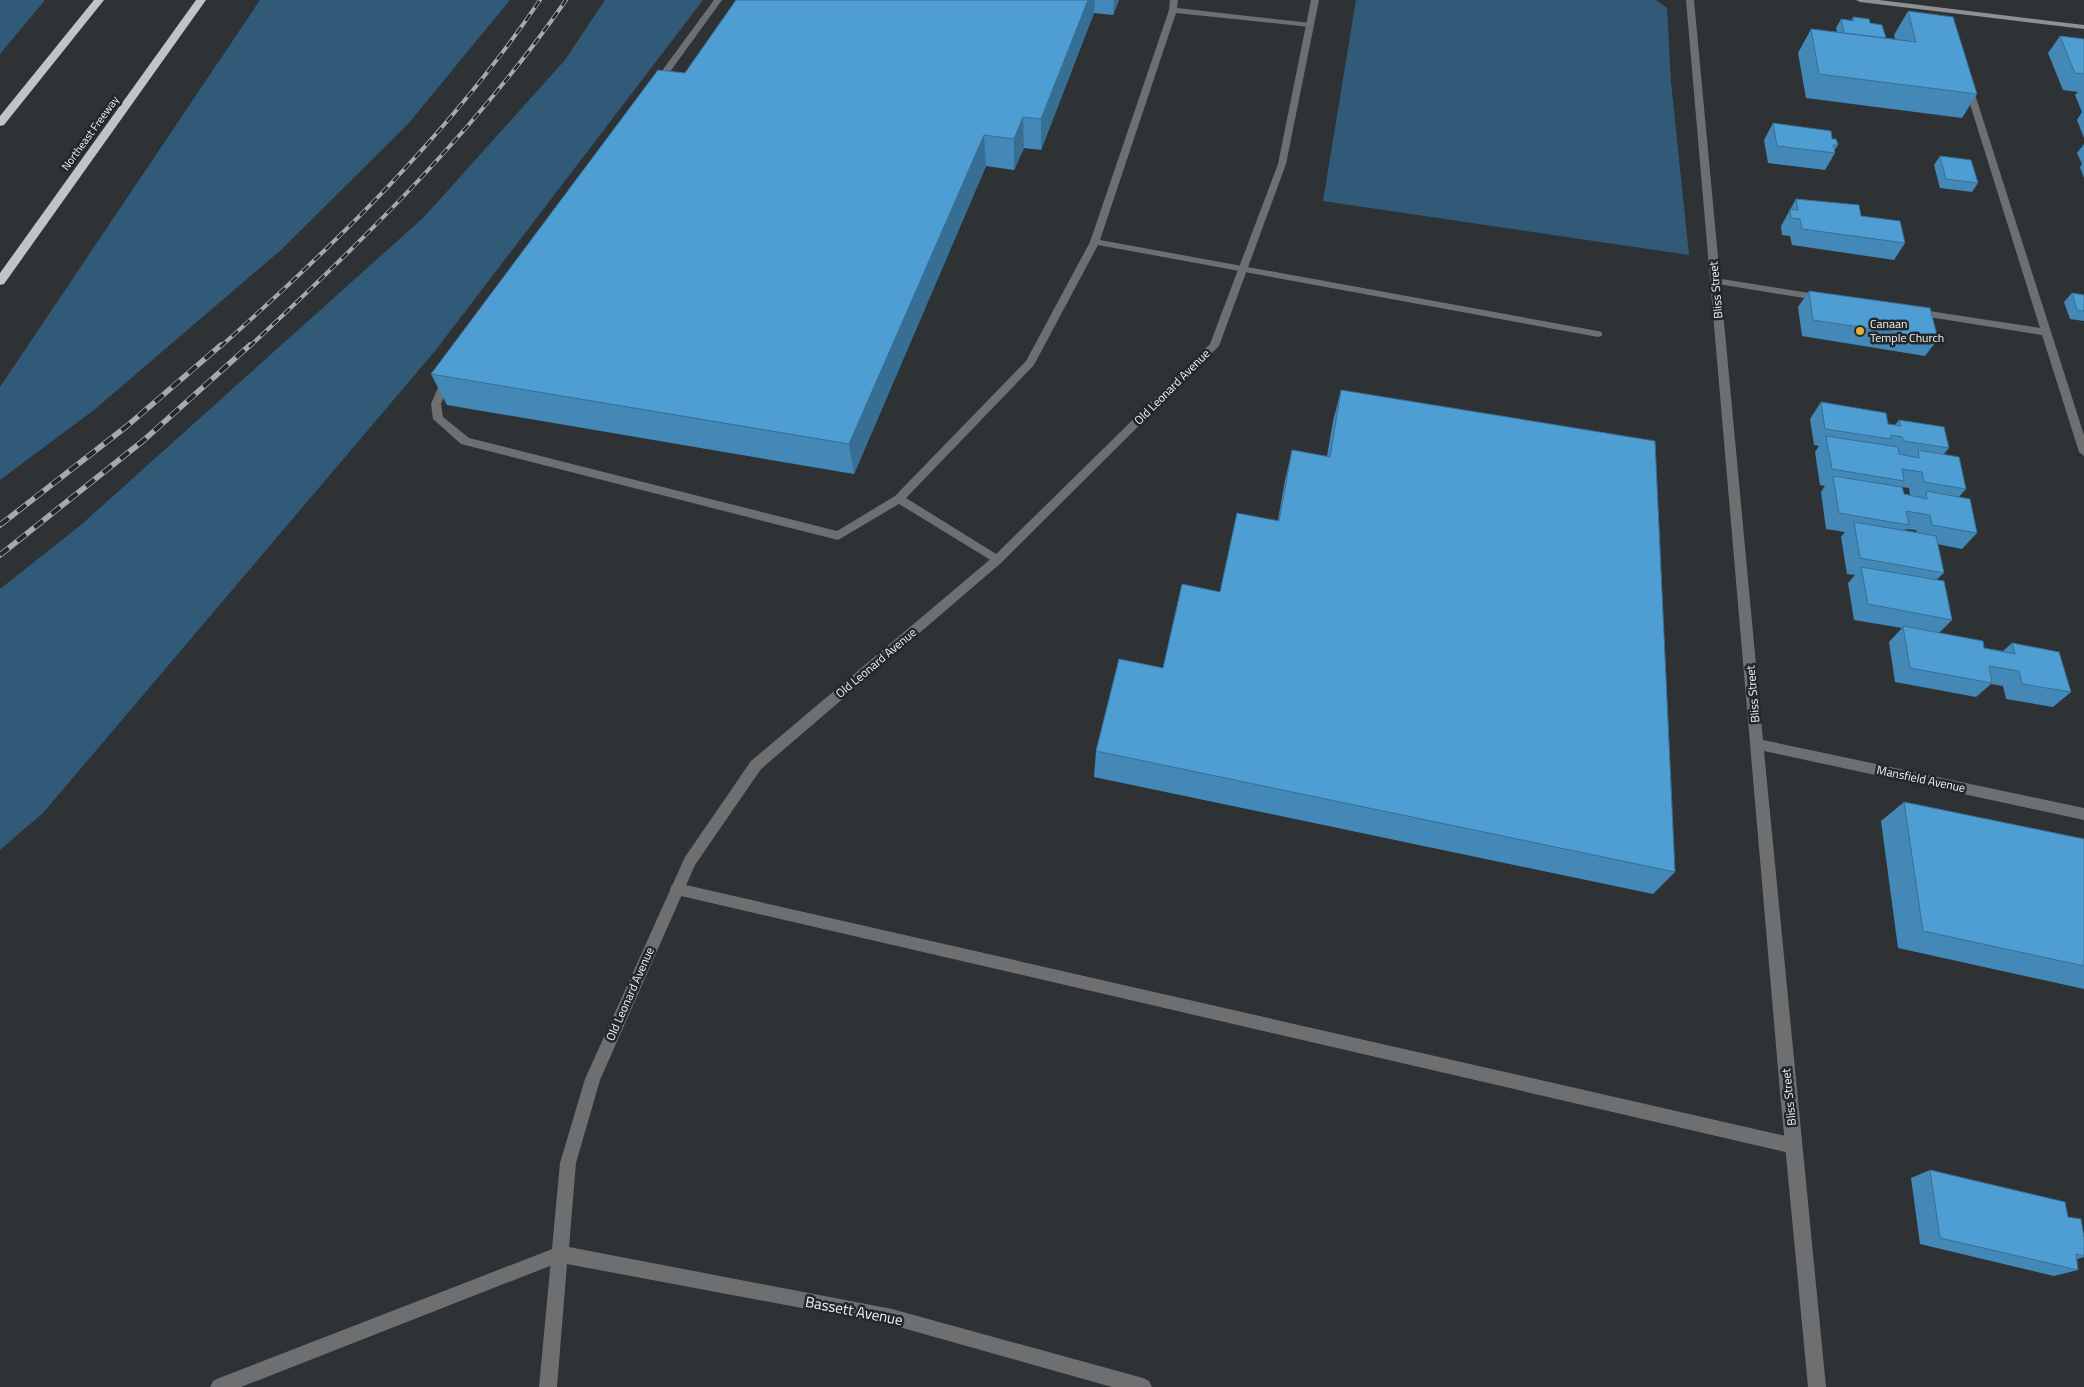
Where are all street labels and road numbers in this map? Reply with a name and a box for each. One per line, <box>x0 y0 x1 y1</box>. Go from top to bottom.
street label: Northeast Freeway <box>57 92 123 174</box>
street label: Bliss Street <box>1703 260 1727 320</box>
street label: Old Leonard Avenue <box>1129 344 1214 429</box>
street label: Old Leonard Avenue <box>831 623 920 702</box>
street label: Bliss Street <box>1740 664 1764 724</box>
street label: Mansfield Avenue <box>1875 760 1967 797</box>
street label: Old Leonard Avenue <box>600 944 659 1044</box>
street label: Bliss Street <box>1776 1067 1801 1127</box>
street label: Bassett Avenue <box>803 1290 905 1331</box>

